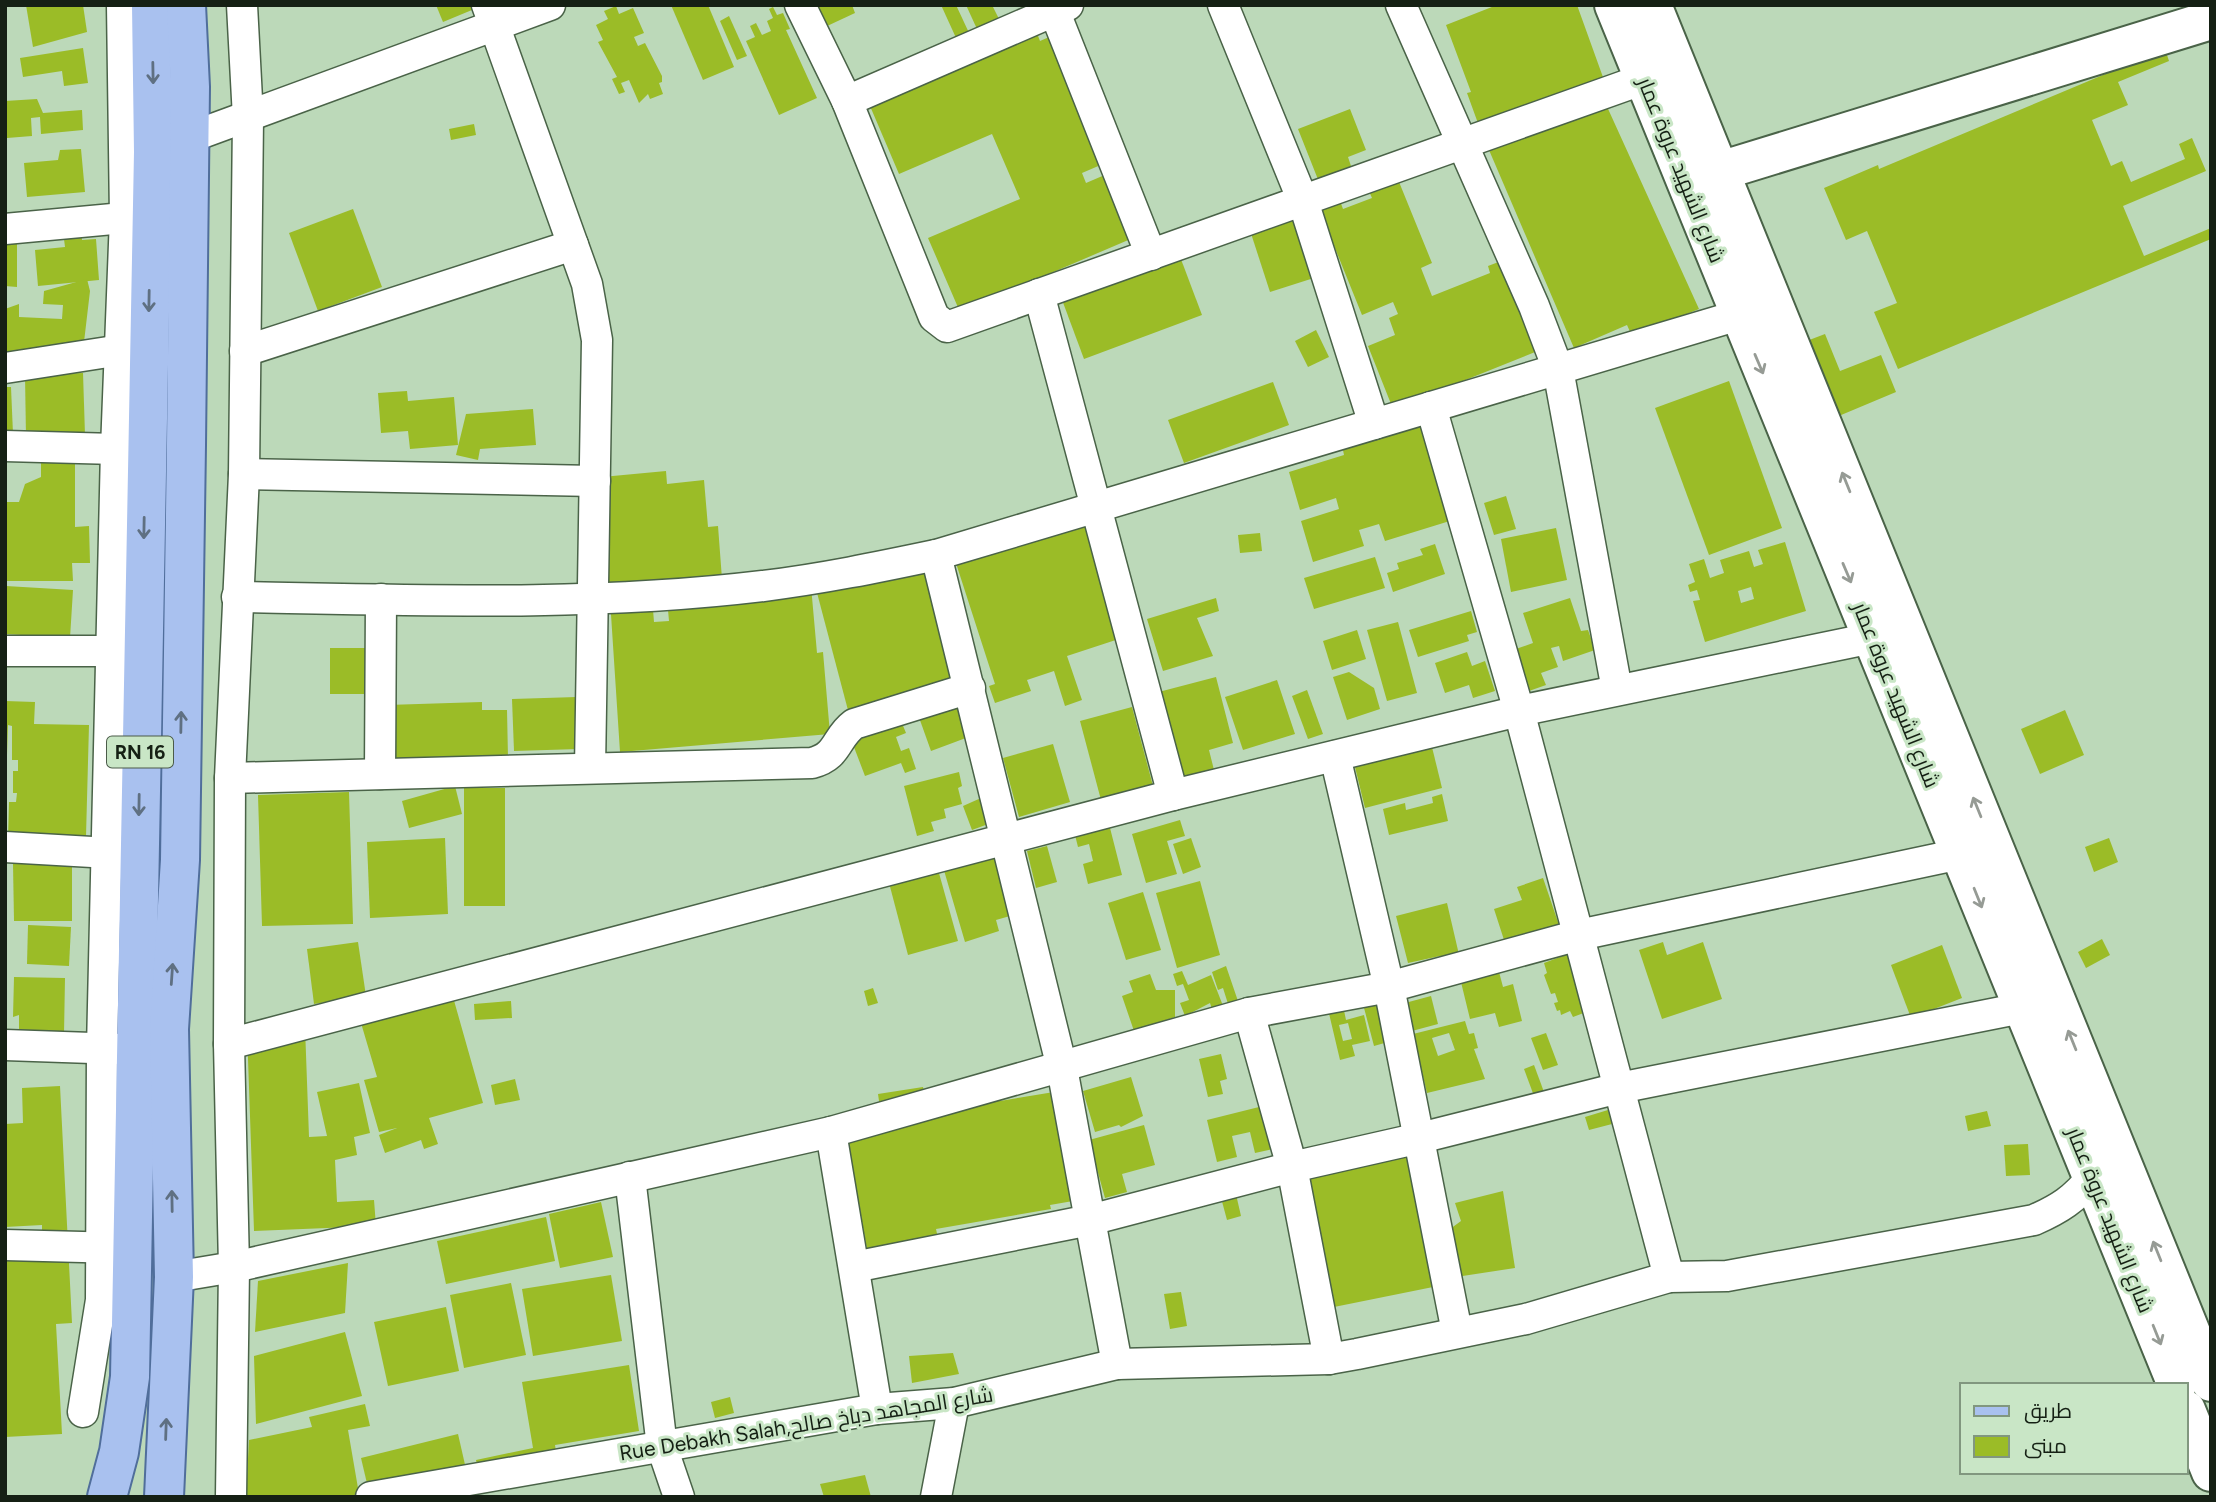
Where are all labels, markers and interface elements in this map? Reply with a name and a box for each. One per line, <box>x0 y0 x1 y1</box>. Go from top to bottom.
one-way arrow <box>146 62 160 85</box>
street label: شارع الشهيد عروة عمار <box>1631 73 1730 267</box>
one-way arrow <box>143 289 156 312</box>
one-way arrow <box>1754 352 1767 374</box>
one-way arrow <box>1838 472 1851 493</box>
one-way arrow <box>138 517 151 540</box>
one-way arrow <box>1842 562 1855 584</box>
street label: شارع الشهيد عروة عمار <box>1846 598 1945 792</box>
one-way arrow <box>174 711 188 734</box>
road number: RN 16 <box>107 736 173 768</box>
one-way arrow <box>132 793 145 816</box>
one-way arrow <box>1969 796 1982 818</box>
one-way arrow <box>1972 887 1985 909</box>
one-way arrow <box>166 963 179 986</box>
one-way arrow <box>2064 1030 2077 1051</box>
street label: شارع الشهيد عروة عمار <box>2060 1123 2159 1317</box>
one-way arrow <box>165 1190 179 1213</box>
one-way arrow <box>2150 1240 2163 1262</box>
one-way arrow <box>2152 1324 2165 1346</box>
street label: Rue Debakh Salah,شارع المجاهد دباخ صالح <box>617 1382 995 1467</box>
legend <box>1960 1383 2188 1474</box>
text: طريق <box>2024 1398 2072 1424</box>
one-way arrow <box>160 1417 173 1440</box>
text: مبنى <box>2024 1433 2067 1459</box>

